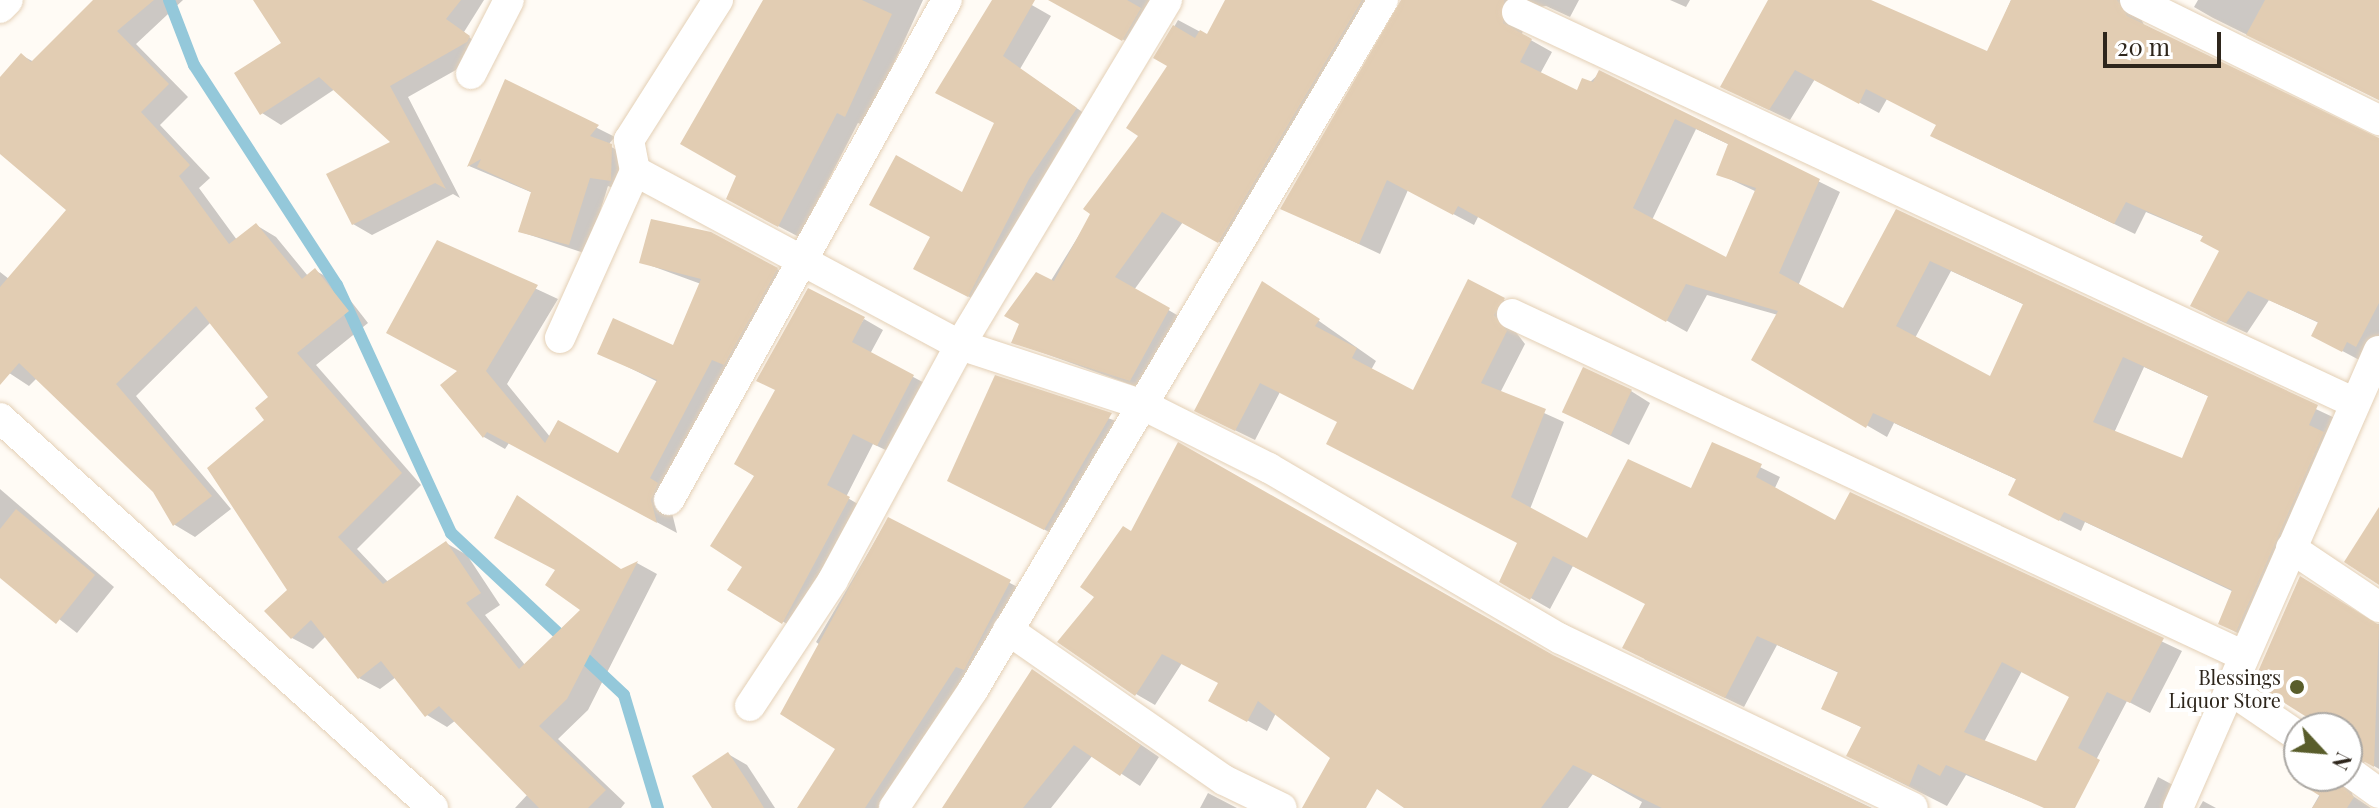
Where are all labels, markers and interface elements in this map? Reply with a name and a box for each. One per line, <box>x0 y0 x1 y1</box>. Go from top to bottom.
scale bar <box>2107 16 2225 66</box>
text: 20 m <box>2117 30 2170 62</box>
place label: Blessings Liquor Store <box>2168 664 2281 711</box>
marker: Blessings Liquor Store <box>2288 678 2306 696</box>
north arrow <box>2283 712 2363 792</box>
text: N <box>2326 748 2360 775</box>

